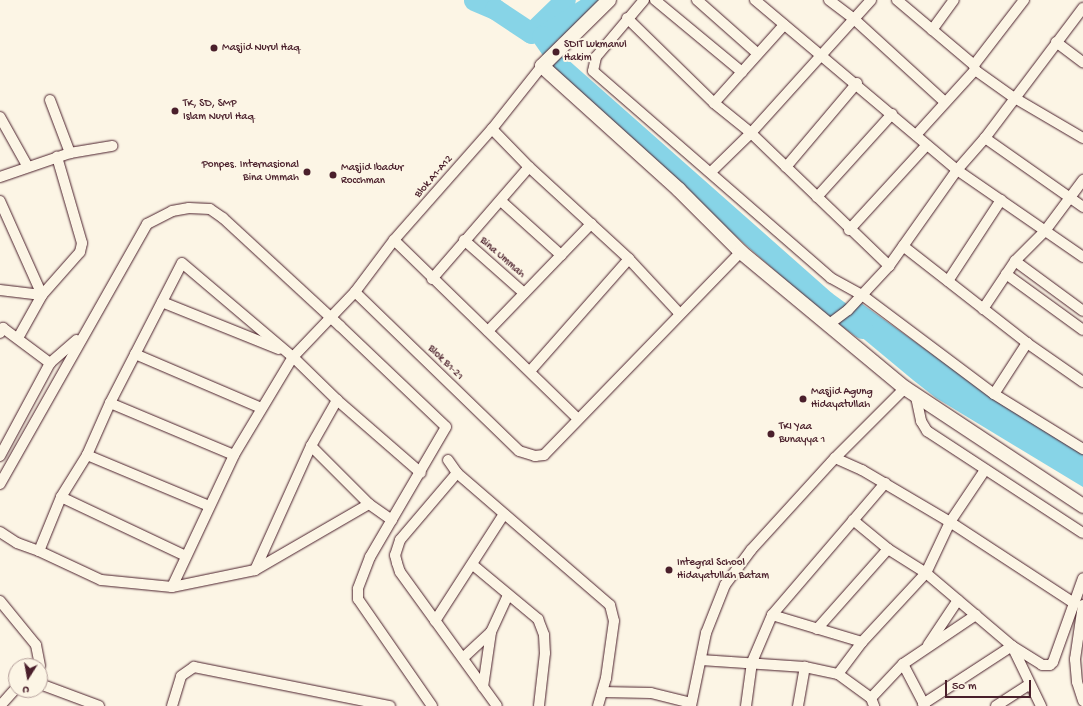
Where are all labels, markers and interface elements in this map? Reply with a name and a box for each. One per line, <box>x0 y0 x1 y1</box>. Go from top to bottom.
place label: SDIT Lukmanul Hakim <box>564 39 627 65</box>
place label: Masjid Nurul Haq <box>222 41 300 55</box>
marker: Masjid Nurul Haq <box>209 43 219 53</box>
marker: SDIT Lukmanul Hakim <box>551 47 561 57</box>
place label: TK, SD, SMP Islam Nurul Haq <box>183 98 254 124</box>
marker: TK, SD, SMP Islam Nurul Haq <box>170 106 180 116</box>
street label: Blok A1-A12 <box>412 153 456 201</box>
place label: Ponpes. Internasional Bina Ummah <box>202 159 299 185</box>
place label: Masjid Ibadur Rocchman <box>341 162 403 188</box>
marker: Ponpes. Internasional Bina Ummah <box>302 167 312 177</box>
marker: Masjid Ibadur Rocchman <box>328 170 338 180</box>
street label: Bina Ummah <box>477 235 527 281</box>
street label: Blok B1-21 <box>424 343 466 383</box>
place label: Masjid Agung Hidayatullah <box>811 386 873 412</box>
marker: Masjid Agung Hidayatullah <box>798 394 808 404</box>
place label: TKI Yaa Bunayya 1 <box>779 421 825 447</box>
marker: TKI Yaa Bunayya 1 <box>766 429 776 439</box>
place label: Integral School Hidayatullah Batam <box>677 557 769 583</box>
marker: Integral School Hidayatullah Batam <box>664 565 674 575</box>
north arrow <box>8 658 48 698</box>
scale bar <box>947 672 1033 698</box>
text: 50 m <box>952 680 977 694</box>
text: U <box>22 682 30 695</box>

